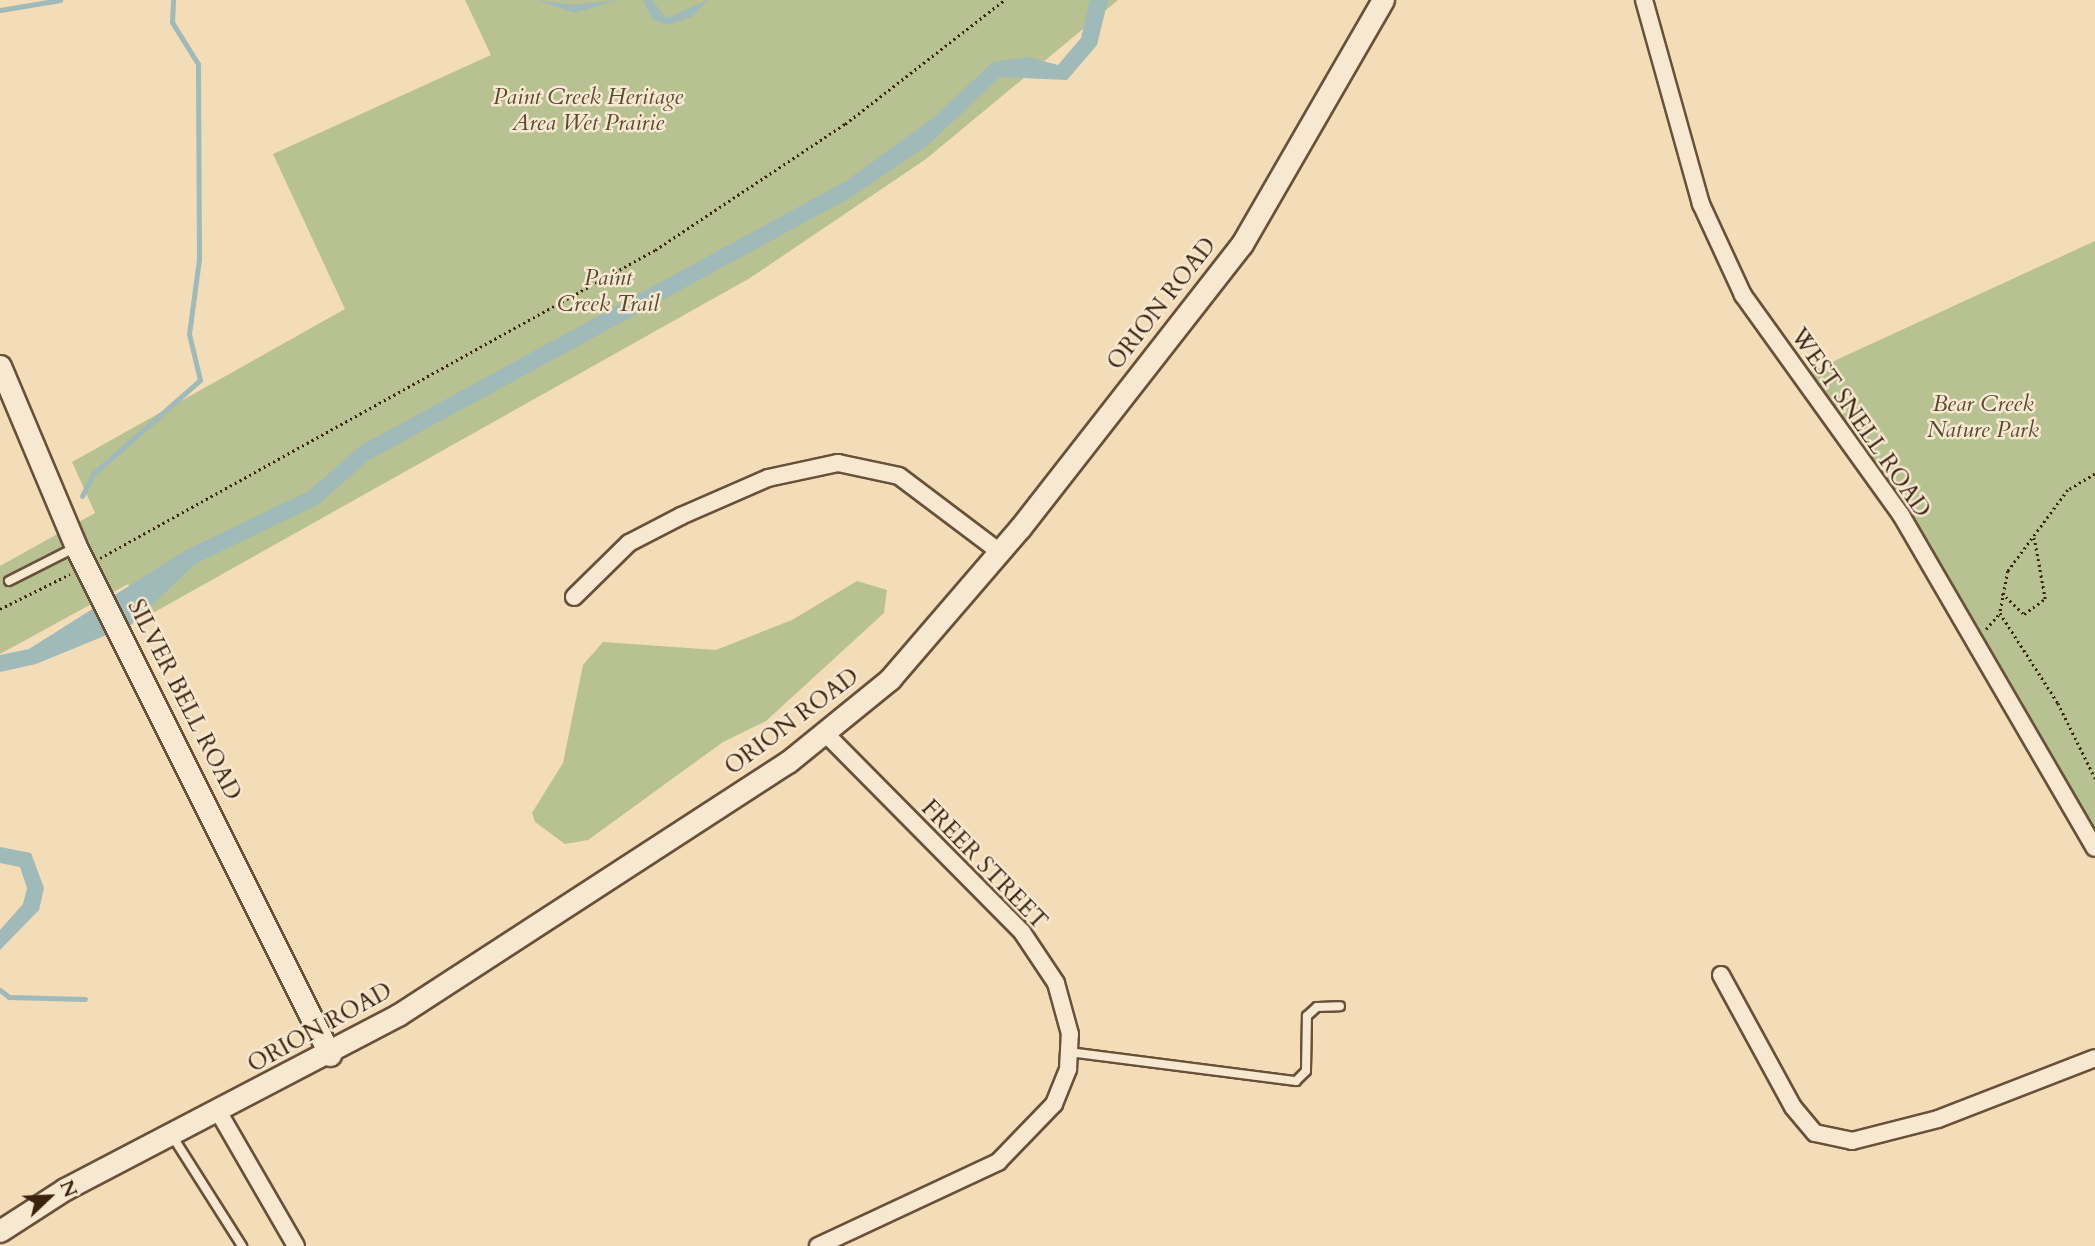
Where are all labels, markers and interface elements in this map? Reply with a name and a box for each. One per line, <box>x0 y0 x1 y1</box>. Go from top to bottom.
park label: Paint Creek Heritage Area Wet Prairie <box>493 83 683 137</box>
street label: ORION ROAD <box>1102 232 1222 376</box>
park label: Paint Creek Trail <box>557 264 659 318</box>
street label: WEST SNELL ROAD <box>1784 323 1936 523</box>
park label: Bear Creek Nature Park <box>1927 390 2039 444</box>
street label: SILVER BELL ROAD <box>121 595 247 805</box>
street label: ORION ROAD <box>720 663 864 781</box>
street label: FREER STREET <box>915 795 1053 935</box>
street label: ORION ROAD <box>243 977 397 1079</box>
north arrow <box>14 1162 84 1232</box>
text: N <box>53 1176 84 1201</box>

